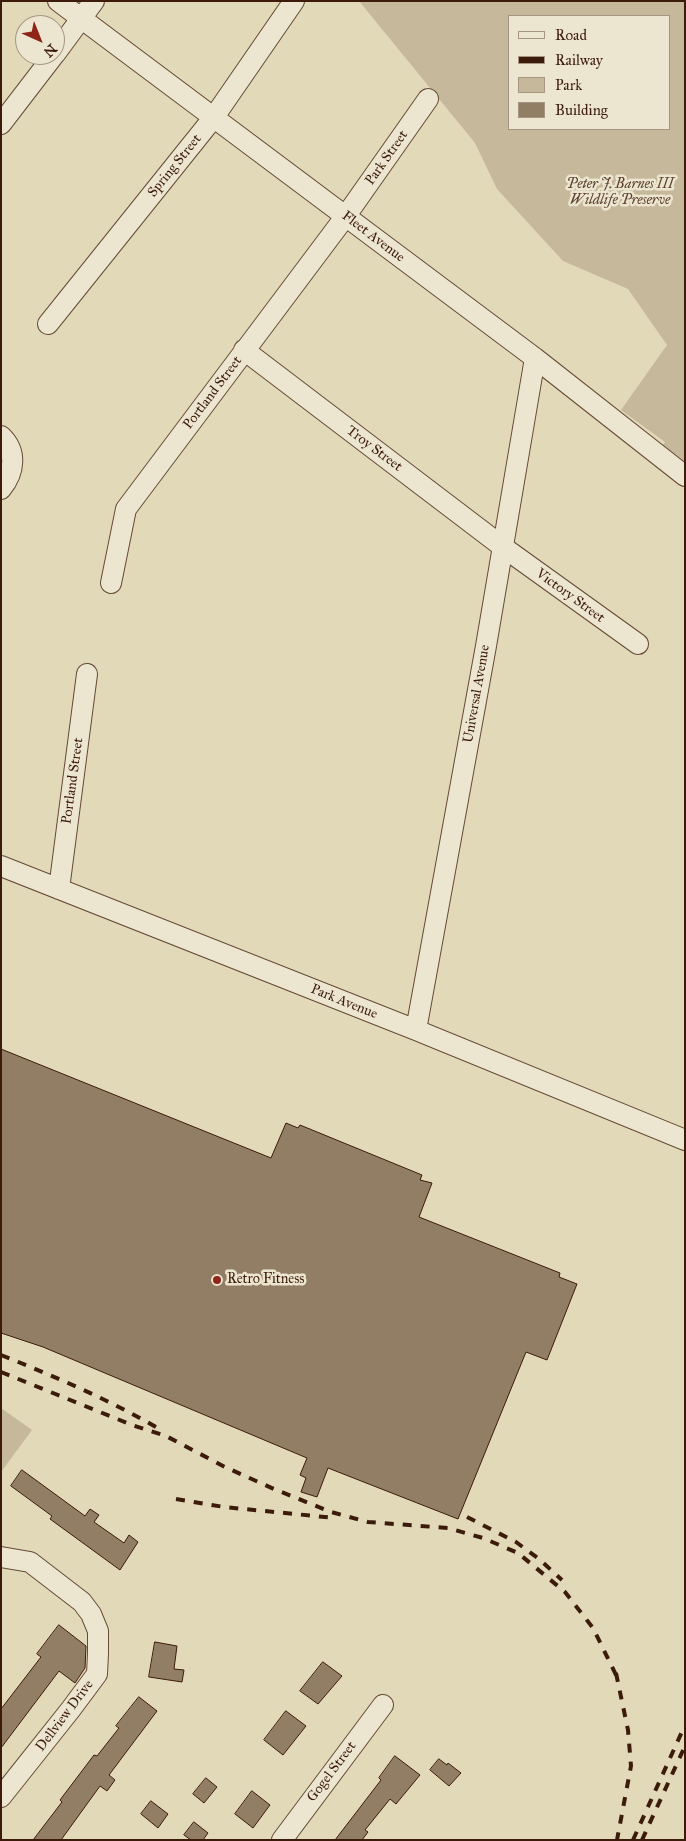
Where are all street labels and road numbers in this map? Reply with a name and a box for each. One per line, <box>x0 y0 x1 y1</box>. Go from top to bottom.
street label: Park Street <box>362 127 412 189</box>
street label: Spring Street <box>145 131 205 201</box>
street label: Fleet Avenue <box>338 208 408 266</box>
street label: Portland Street <box>180 353 246 433</box>
street label: Troy Street <box>343 422 405 476</box>
street label: Victory Street <box>532 565 608 627</box>
street label: Universal Avenue <box>460 644 494 744</box>
street label: Portland Street <box>59 737 87 825</box>
street label: Park Avenue <box>308 981 380 1023</box>
street label: Dellview Drive <box>33 1677 97 1755</box>
street label: Gogel Street <box>304 1738 360 1806</box>

